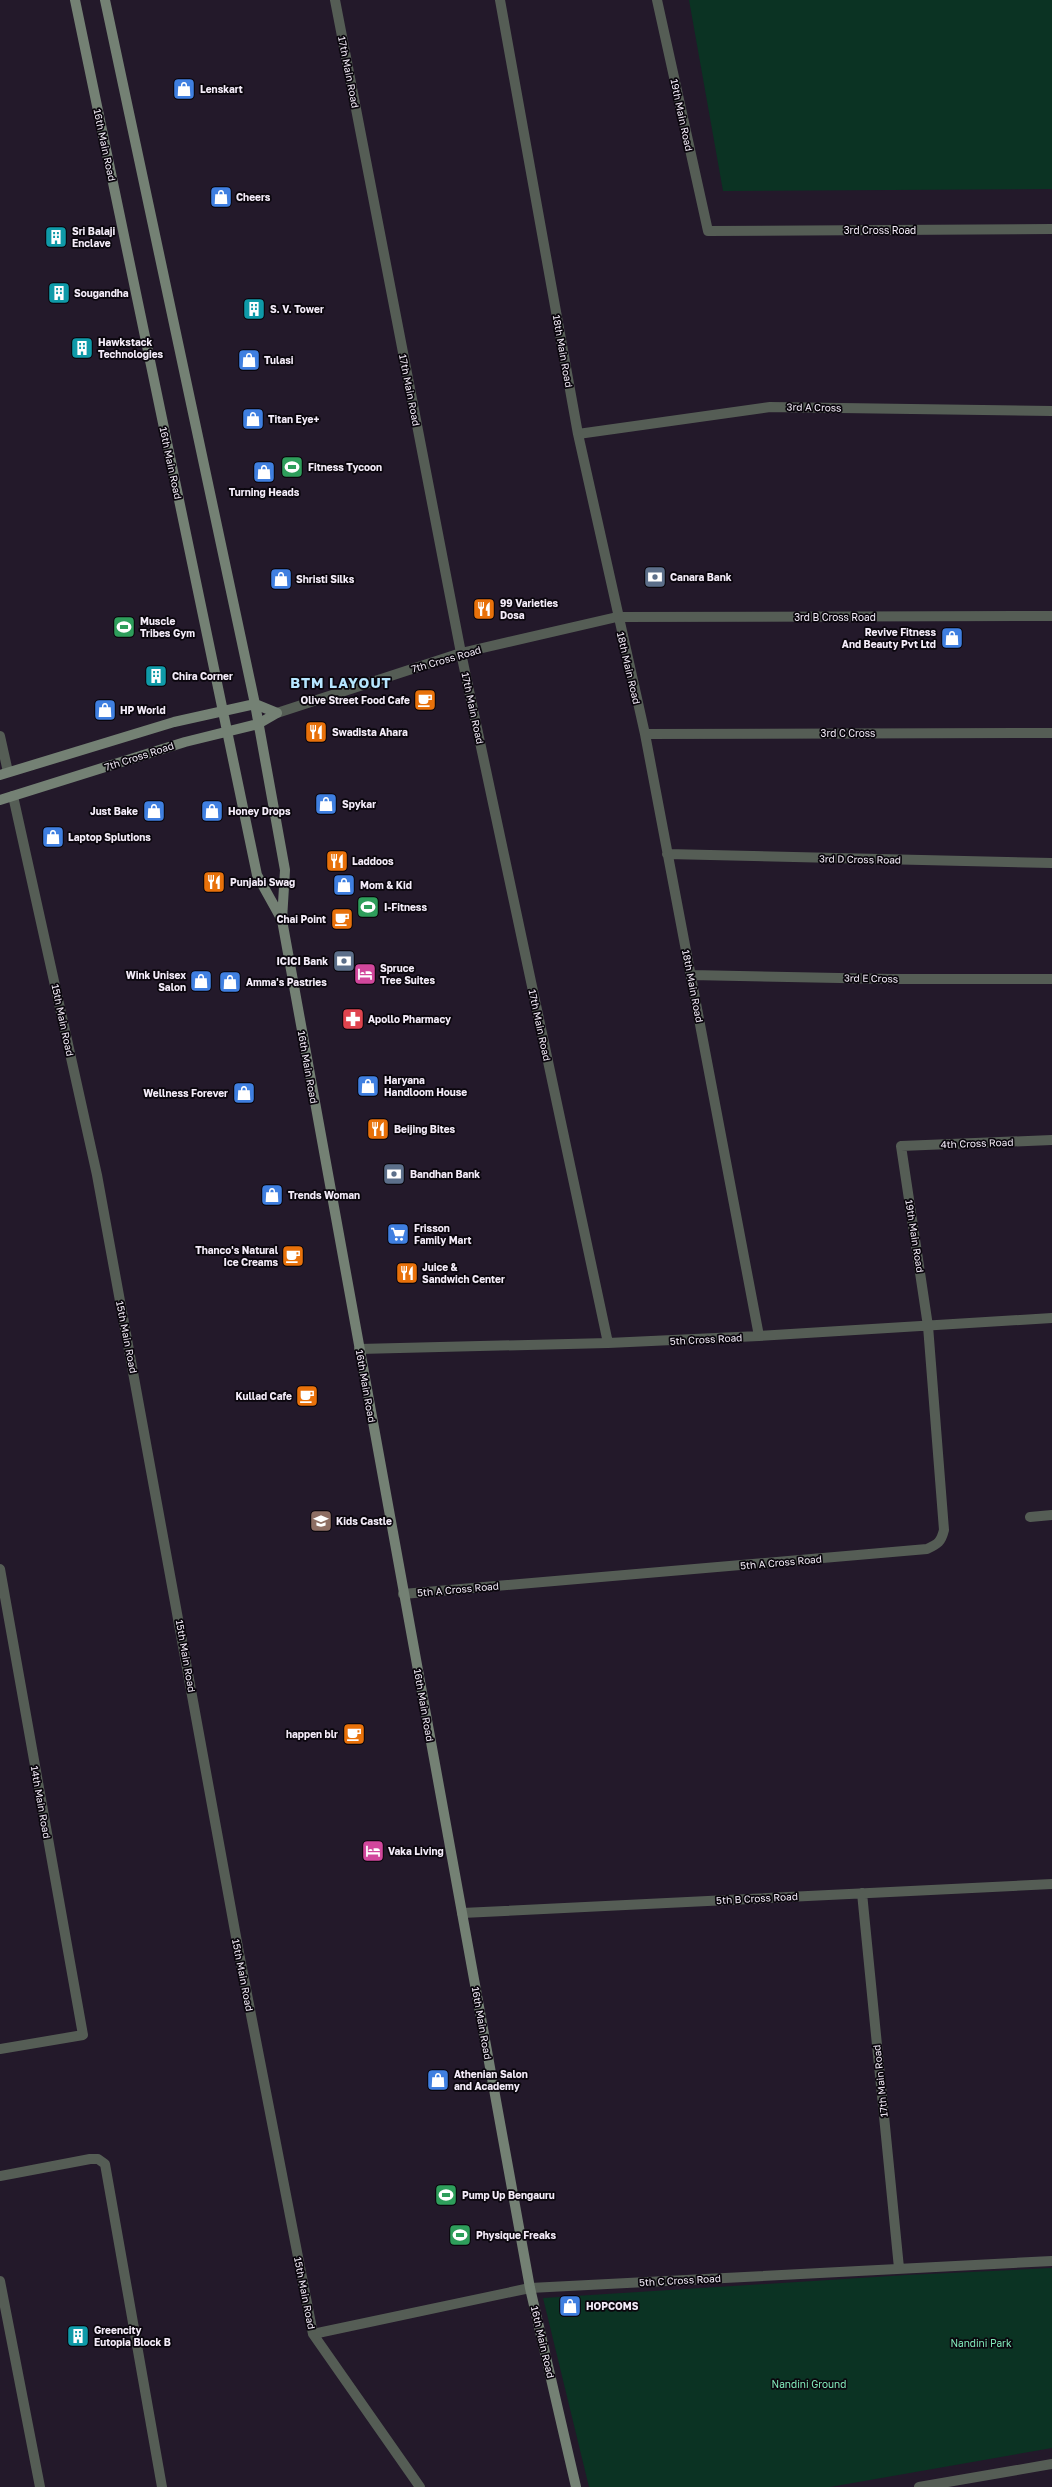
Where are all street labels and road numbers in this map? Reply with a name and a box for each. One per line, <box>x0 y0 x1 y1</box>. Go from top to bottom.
street label: 17th Main Road <box>336 35 362 109</box>
street label: 19th Main Road <box>668 78 696 152</box>
street label: 16th Main Road <box>91 108 119 182</box>
street label: 3rd Cross Road <box>844 224 916 236</box>
street label: 18th Main Road <box>551 314 575 388</box>
street label: 17th Main Road <box>397 353 423 427</box>
street label: 3rd A Cross <box>787 401 841 413</box>
street label: 16th Main Road <box>157 426 185 500</box>
street label: 3rd B Cross Road <box>794 611 876 623</box>
street label: 18th Main Road <box>615 631 643 705</box>
street label: 7th Cross Road <box>410 643 482 675</box>
street label: 17th Main Road <box>460 671 486 745</box>
street label: 3rd C Cross <box>821 727 875 739</box>
street label: 7th Cross Road <box>103 739 175 773</box>
street label: 3rd D Cross Road <box>819 852 901 866</box>
street label: 18th Main Road <box>680 949 706 1023</box>
street label: 3rd E Cross <box>844 972 898 984</box>
street label: 15th Main Road <box>50 983 76 1057</box>
street label: 17th Main Road <box>527 988 553 1062</box>
street label: 16th Main Road <box>296 1030 320 1104</box>
street label: 4th Cross Road <box>940 1136 1014 1150</box>
street label: 19th Main Road <box>903 1199 927 1273</box>
street label: 15th Main Road <box>114 1300 140 1374</box>
street label: 5th Cross Road <box>669 1331 743 1347</box>
street label: 16th Main Road <box>354 1349 378 1423</box>
street label: 5th A Cross Road <box>740 1552 822 1572</box>
street label: 5th A Cross Road <box>417 1579 499 1599</box>
street label: 15th Main Road <box>174 1619 198 1693</box>
street label: 16th Main Road <box>412 1668 436 1742</box>
street label: 14th Main Road <box>29 1765 53 1839</box>
street label: 5th B Cross Road <box>716 1890 798 1906</box>
street label: 15th Main Road <box>230 1938 256 2012</box>
street label: 16th Main Road <box>470 1986 494 2060</box>
street label: 17th Main Road <box>870 2044 890 2118</box>
street label: 15th Main Road <box>292 2256 318 2330</box>
street label: 5th C Cross Road <box>639 2272 721 2288</box>
street label: 16th Main Road <box>529 2305 557 2379</box>

